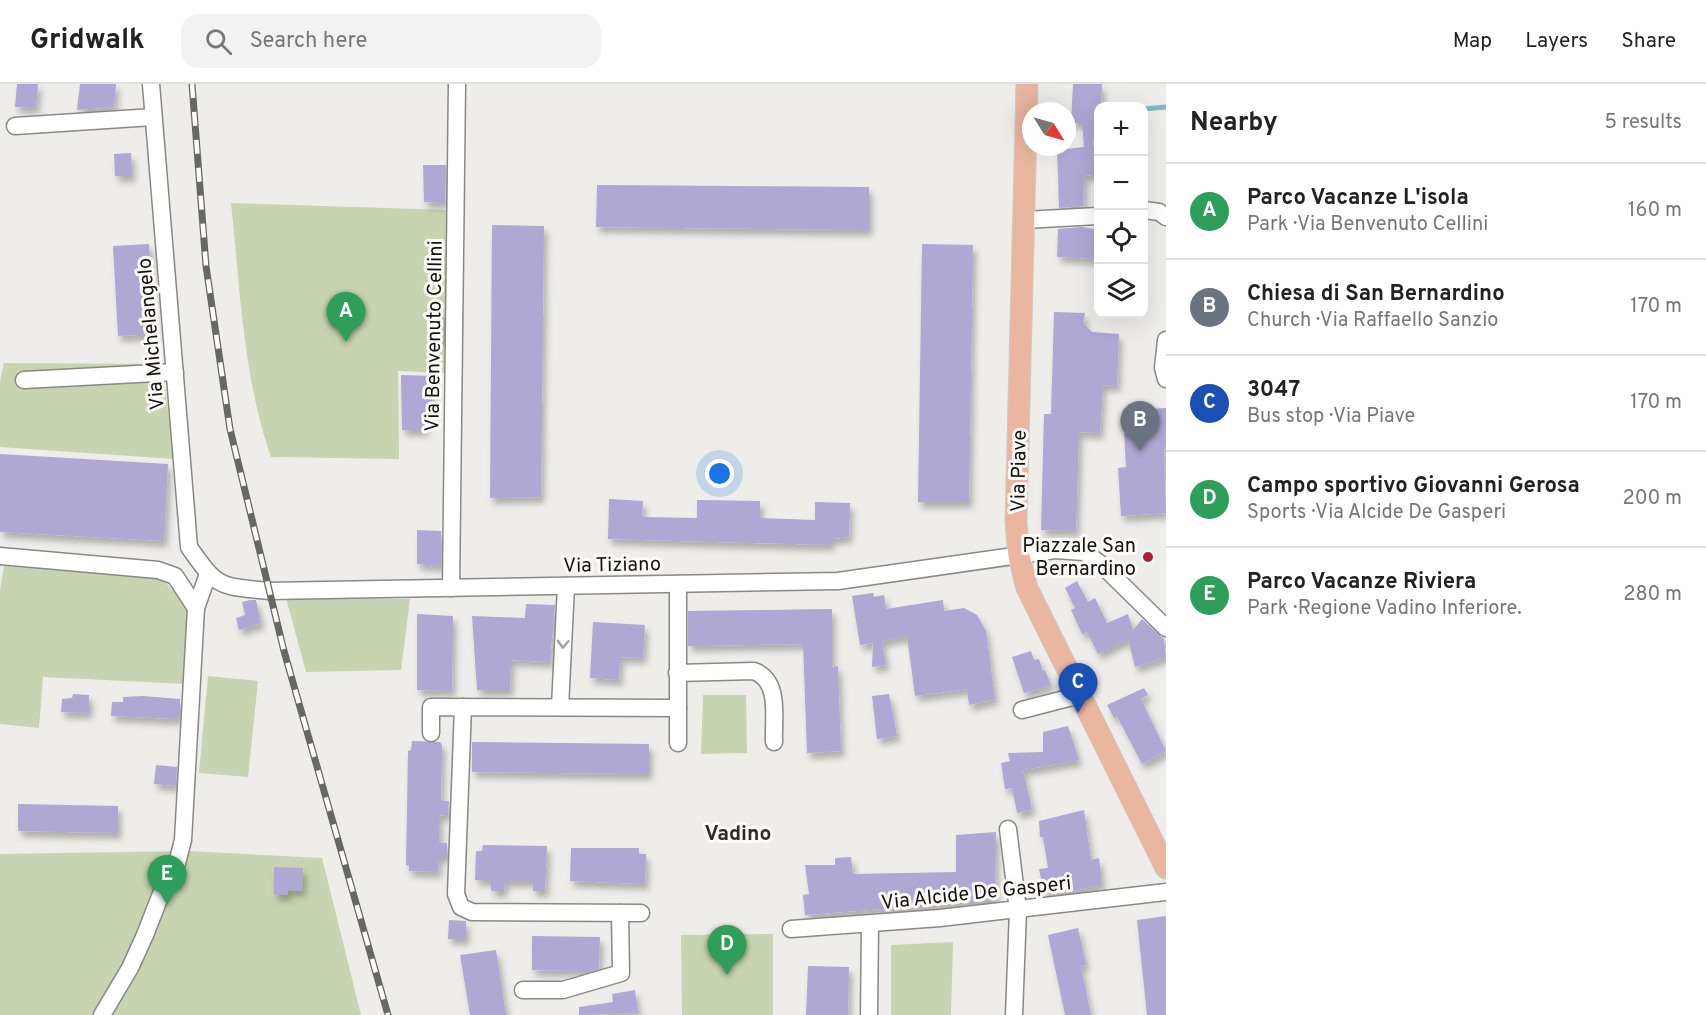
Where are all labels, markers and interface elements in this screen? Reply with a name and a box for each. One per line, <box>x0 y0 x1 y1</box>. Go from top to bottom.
search box <box>181 14 601 68</box>
text: Gridwalk <box>30 23 145 59</box>
icon: search <box>202 25 235 58</box>
text: Search here <box>250 28 367 55</box>
text: Map <box>1453 28 1492 55</box>
text: Layers <box>1525 28 1588 55</box>
text: Share <box>1621 28 1676 55</box>
north arrow <box>1022 102 1076 156</box>
map controls <box>1094 102 1148 318</box>
button: + <box>1094 102 1148 156</box>
text: Nearby <box>1190 107 1278 140</box>
text: 5 results <box>1605 110 1682 136</box>
button: − <box>1094 156 1148 210</box>
text: Parco Vacanze L'isola <box>1247 185 1469 212</box>
text: A <box>1202 198 1217 224</box>
text: 160 m <box>1628 198 1682 224</box>
button: locate <box>1094 210 1148 264</box>
text: Park · Via Benvenuto Cellini <box>1247 212 1488 238</box>
street label: Via Benvenuto Cellini <box>420 240 450 432</box>
street label: Via Michelangelo <box>132 257 172 411</box>
button: layers <box>1094 264 1148 318</box>
text: Chiesa di San Bernardino <box>1247 281 1505 308</box>
pin: A <box>326 292 366 342</box>
text: B <box>1203 294 1216 320</box>
text: 170 m <box>1630 294 1682 320</box>
text: Church · Via Raffaello Sanzio <box>1247 308 1498 334</box>
text: 3047 <box>1247 377 1300 404</box>
text: C <box>1203 390 1216 416</box>
text: 170 m <box>1630 390 1682 416</box>
pin: B <box>1120 402 1160 451</box>
text: Bus stop · Via Piave <box>1247 404 1415 430</box>
street label: Via Piave <box>1006 430 1034 512</box>
your location <box>705 459 734 488</box>
text: Campo sportivo Giovanni Gerosa <box>1247 473 1580 500</box>
text: D <box>1202 486 1217 512</box>
text: 200 m <box>1623 486 1682 512</box>
text: Sports · Via Alcide De Gasperi <box>1247 500 1506 526</box>
place label: Piazzale San Bernardino <box>1022 534 1136 583</box>
marker: Piazzale San Bernardino <box>1141 550 1155 564</box>
street label: Via Tiziano <box>563 552 661 580</box>
text: Parco Vacanze Riviera <box>1247 569 1476 596</box>
text: E <box>1203 582 1216 608</box>
text: 280 m <box>1623 582 1682 608</box>
text: Park · Regione Vadino Inferiore. <box>1247 596 1522 622</box>
one-way arrow <box>556 640 569 649</box>
pin: C <box>1058 664 1098 713</box>
district label: Vadino <box>704 821 772 848</box>
pin: E <box>148 856 186 905</box>
street label: Via Alcide De Gasperi <box>880 871 1073 917</box>
pin: D <box>708 926 746 975</box>

